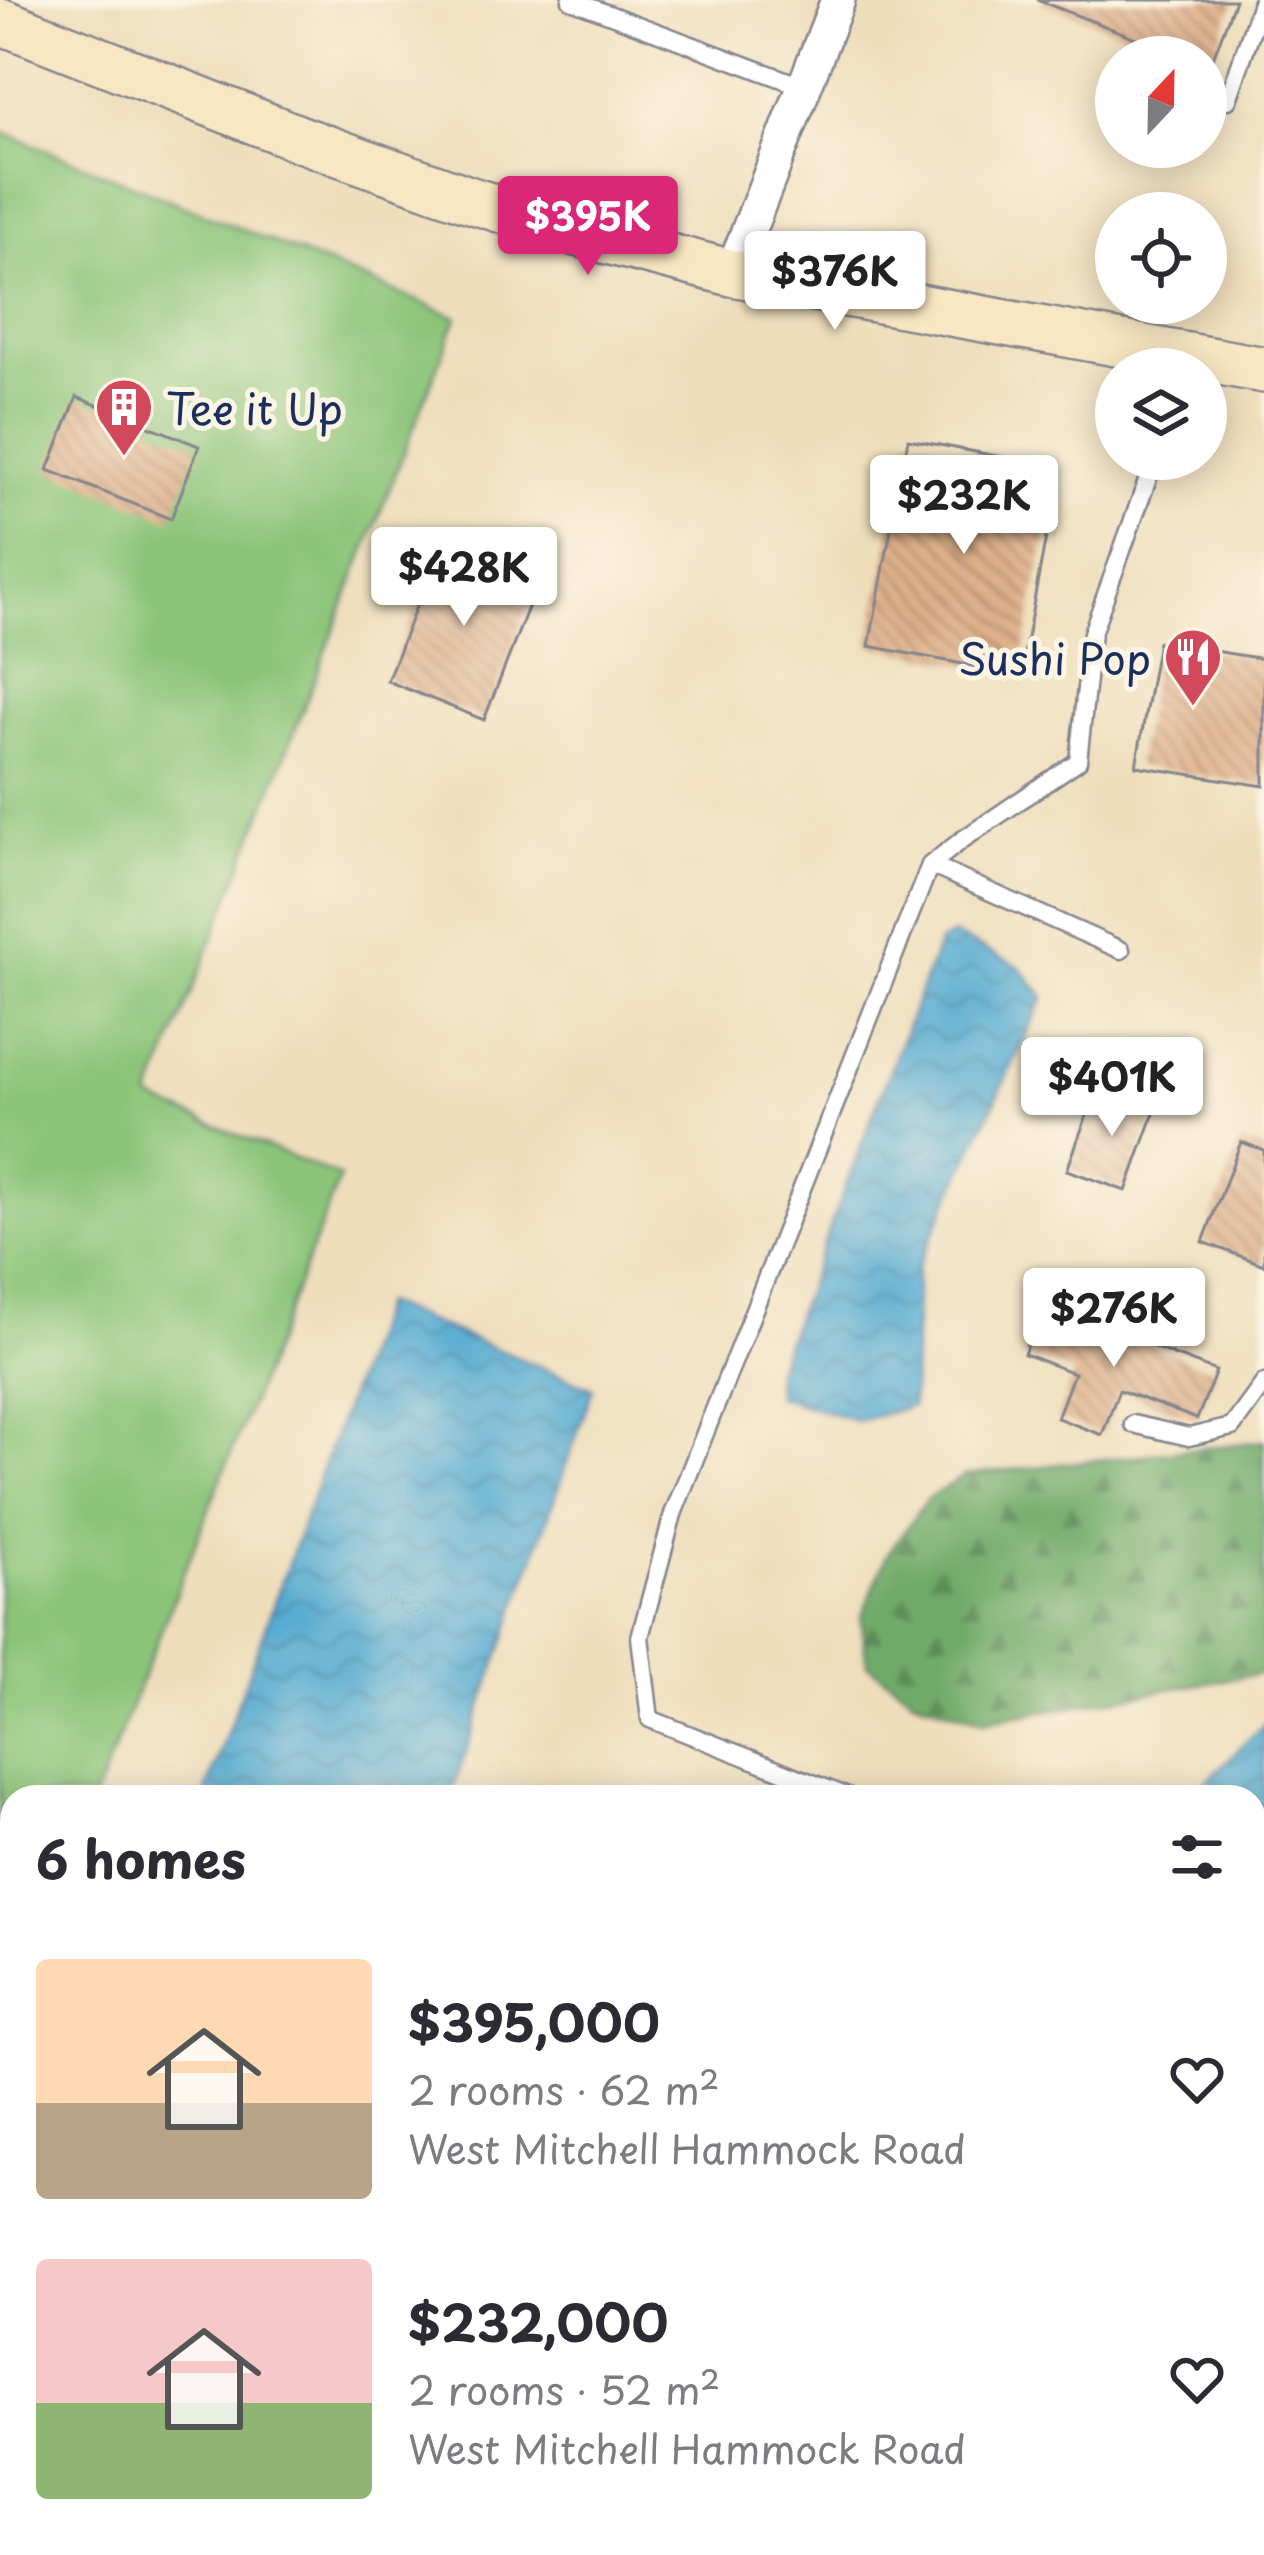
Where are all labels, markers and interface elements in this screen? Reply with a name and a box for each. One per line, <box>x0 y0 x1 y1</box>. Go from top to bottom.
north arrow <box>1095 36 1227 168</box>
map controls <box>1095 36 1227 480</box>
pin: $395K <box>504 176 672 278</box>
text: $395K <box>525 185 651 244</box>
button: locate <box>1095 192 1227 324</box>
pin: $376K <box>751 231 919 333</box>
text: $376K <box>772 240 898 299</box>
button: layers <box>1095 348 1227 480</box>
building icon: Tee it Up <box>93 376 155 458</box>
place label: Tee it Up <box>166 376 343 439</box>
pin: $232K <box>880 455 1048 557</box>
text: $232K <box>897 464 1031 523</box>
pin: $428K <box>380 527 548 629</box>
text: $428K <box>398 536 530 595</box>
place label: Sushi Pop <box>958 626 1151 689</box>
restaurant icon: Sushi Pop <box>1162 626 1224 708</box>
pin: $401K <box>1028 1037 1196 1139</box>
text: $401K <box>1048 1046 1176 1105</box>
pin: $276K <box>1030 1268 1198 1370</box>
text: $276K <box>1050 1277 1178 1336</box>
text: 6 homes <box>36 1819 246 1896</box>
icon: filters <box>1164 1824 1230 1890</box>
text: $395,000 <box>408 1982 660 2059</box>
icon: home <box>132 2007 276 2151</box>
icon: heart <box>1164 2046 1230 2112</box>
text: 2 rooms · 62 m² <box>408 2059 720 2118</box>
text: West Mitchell Hammock Road <box>408 2118 966 2177</box>
text: $232,000 <box>408 2282 668 2359</box>
icon: home <box>132 2307 276 2451</box>
icon: heart <box>1164 2346 1230 2412</box>
text: 2 rooms · 52 m² <box>408 2359 720 2418</box>
text: West Mitchell Hammock Road <box>408 2418 966 2477</box>

